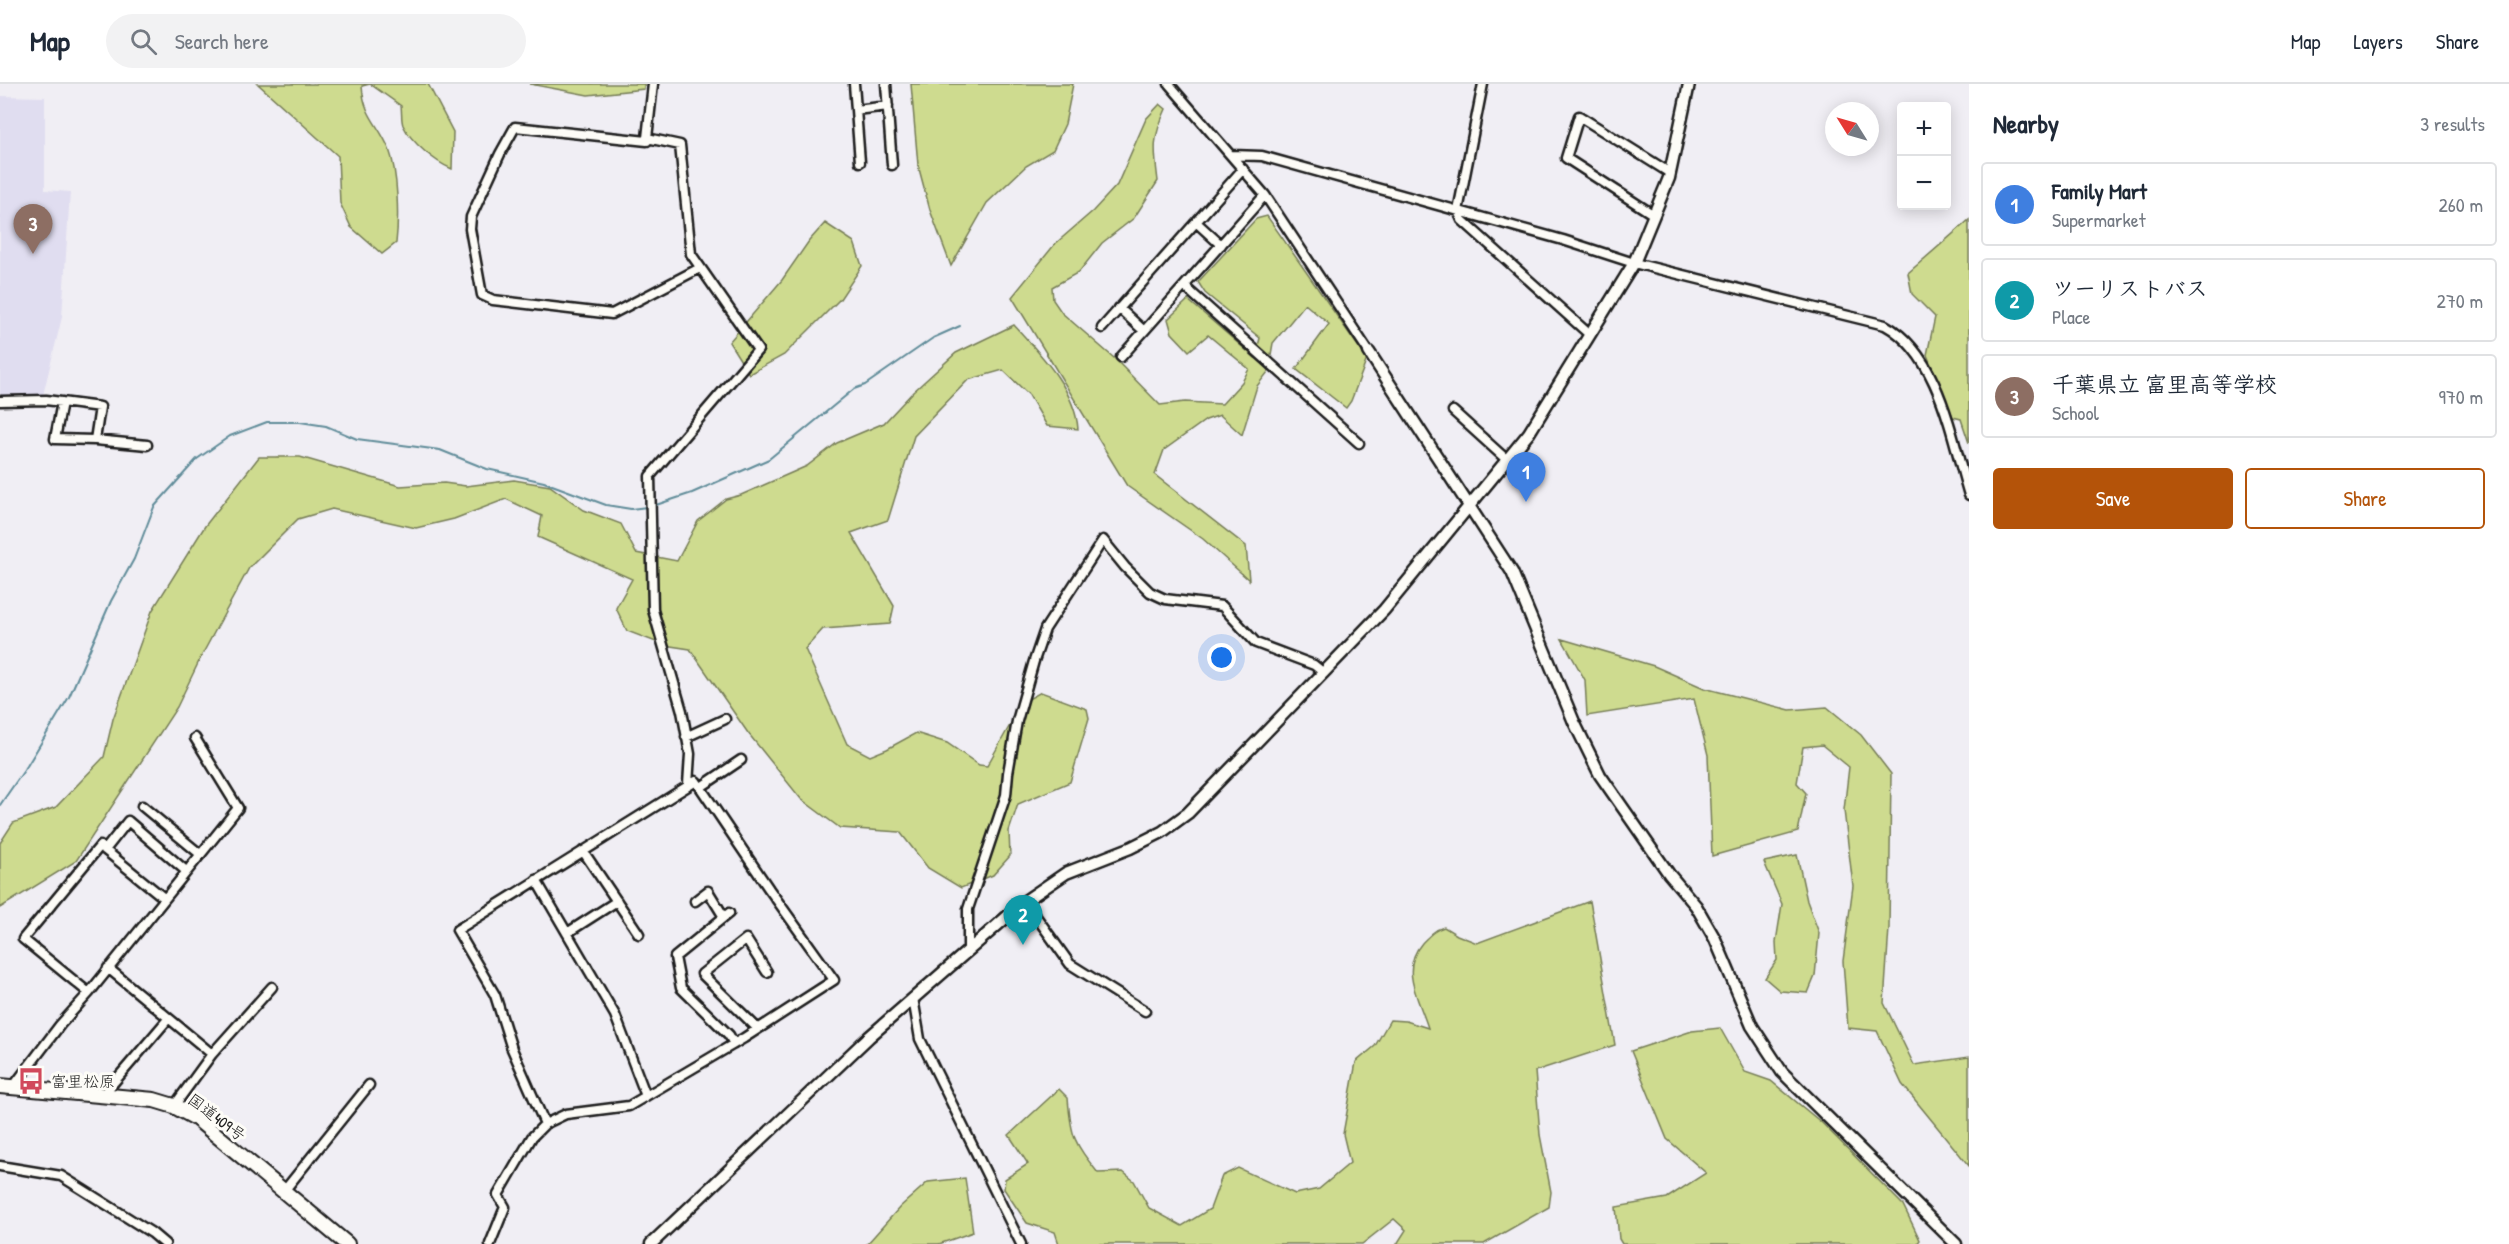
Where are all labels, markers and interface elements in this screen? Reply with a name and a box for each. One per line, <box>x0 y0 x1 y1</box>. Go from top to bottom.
search box <box>106 14 526 68</box>
text: Map <box>30 22 70 60</box>
icon: search <box>127 25 160 58</box>
text: Search here <box>175 26 269 56</box>
text: Map <box>2291 27 2320 56</box>
text: Layers <box>2353 27 2403 56</box>
text: Share <box>2436 27 2479 56</box>
north arrow <box>1825 102 1879 156</box>
map controls <box>1897 102 1951 210</box>
button: + <box>1897 102 1951 156</box>
text: Nearby <box>1993 106 2059 141</box>
text: 3 results <box>2420 110 2485 137</box>
button: − <box>1897 156 1951 210</box>
text: Family Mart <box>2052 176 2147 206</box>
text: 1 <box>2011 191 2018 218</box>
text: 260 m <box>2439 191 2483 218</box>
pin: 3 <box>14 204 52 254</box>
text: Supermarket <box>2052 206 2146 233</box>
text: ツーリストバス <box>2052 273 2208 303</box>
text: 2 <box>2010 287 2019 314</box>
text: 270 m <box>2437 287 2483 314</box>
text: Place <box>2052 303 2091 330</box>
text: 千葉県立 富里高等学校 <box>2052 369 2277 399</box>
text: 3 <box>2010 383 2019 410</box>
text: 970 m <box>2439 383 2483 410</box>
text: School <box>2052 399 2099 426</box>
pin: 1 <box>1506 452 1546 502</box>
button: Save <box>1993 468 2233 529</box>
button: Share <box>2245 468 2485 529</box>
your location <box>1207 643 1236 672</box>
pin: 2 <box>1004 896 1042 945</box>
bus stop icon: 富里松原 <box>16 1066 46 1096</box>
place label: 富里松原 <box>51 1070 115 1092</box>
street label: 国道409号 <box>184 1088 250 1146</box>

